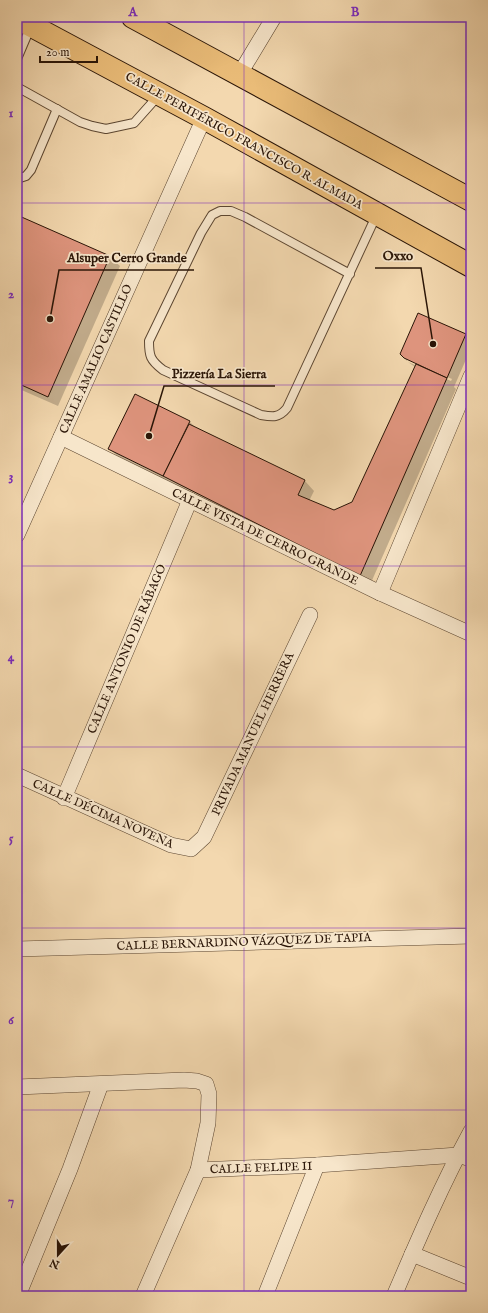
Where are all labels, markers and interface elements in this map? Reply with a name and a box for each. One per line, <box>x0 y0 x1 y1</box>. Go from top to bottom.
text: A <box>128 4 139 21</box>
text: B <box>351 4 360 21</box>
scale bar <box>40 38 97 64</box>
text: 20 m <box>46 45 69 60</box>
street label: CALLE PERIFÉRICO FRANCISCO R. ALMADA <box>123 68 367 213</box>
text: 1 <box>9 105 14 122</box>
callout: Oxxo <box>375 243 421 268</box>
callout: Alsuper Cerro Grande <box>59 245 194 270</box>
text: Oxxo <box>383 248 413 265</box>
text: Alsuper Cerro Grande <box>66 250 187 267</box>
street label: CALLE AMALIO CASTILLO <box>56 282 136 436</box>
text: 2 <box>8 286 14 303</box>
callout: Pizzería La Sierra <box>164 361 275 386</box>
text: Pizzería La Sierra <box>172 366 267 383</box>
text: 3 <box>9 468 14 485</box>
street label: CALLE VISTA DE CERRO GRANDE <box>169 485 361 589</box>
street label: CALLE ANTONIO DE RÁBAGO <box>84 562 170 736</box>
text: 4 <box>8 649 15 666</box>
street label: PRIVADA MANUEL HERRERA <box>209 649 298 818</box>
street label: CALLE DÉCIMA NOVENA <box>30 775 177 852</box>
text: 5 <box>9 830 14 847</box>
street label: CALLE BERNARDINO VÁZQUEZ DE TAPIA <box>116 929 373 954</box>
text: 6 <box>8 1012 14 1029</box>
street label: CALLE FELIPE II <box>210 1159 312 1177</box>
text: 7 <box>8 1193 14 1210</box>
north arrow <box>38 1235 78 1275</box>
text: N <box>47 1255 63 1272</box>

